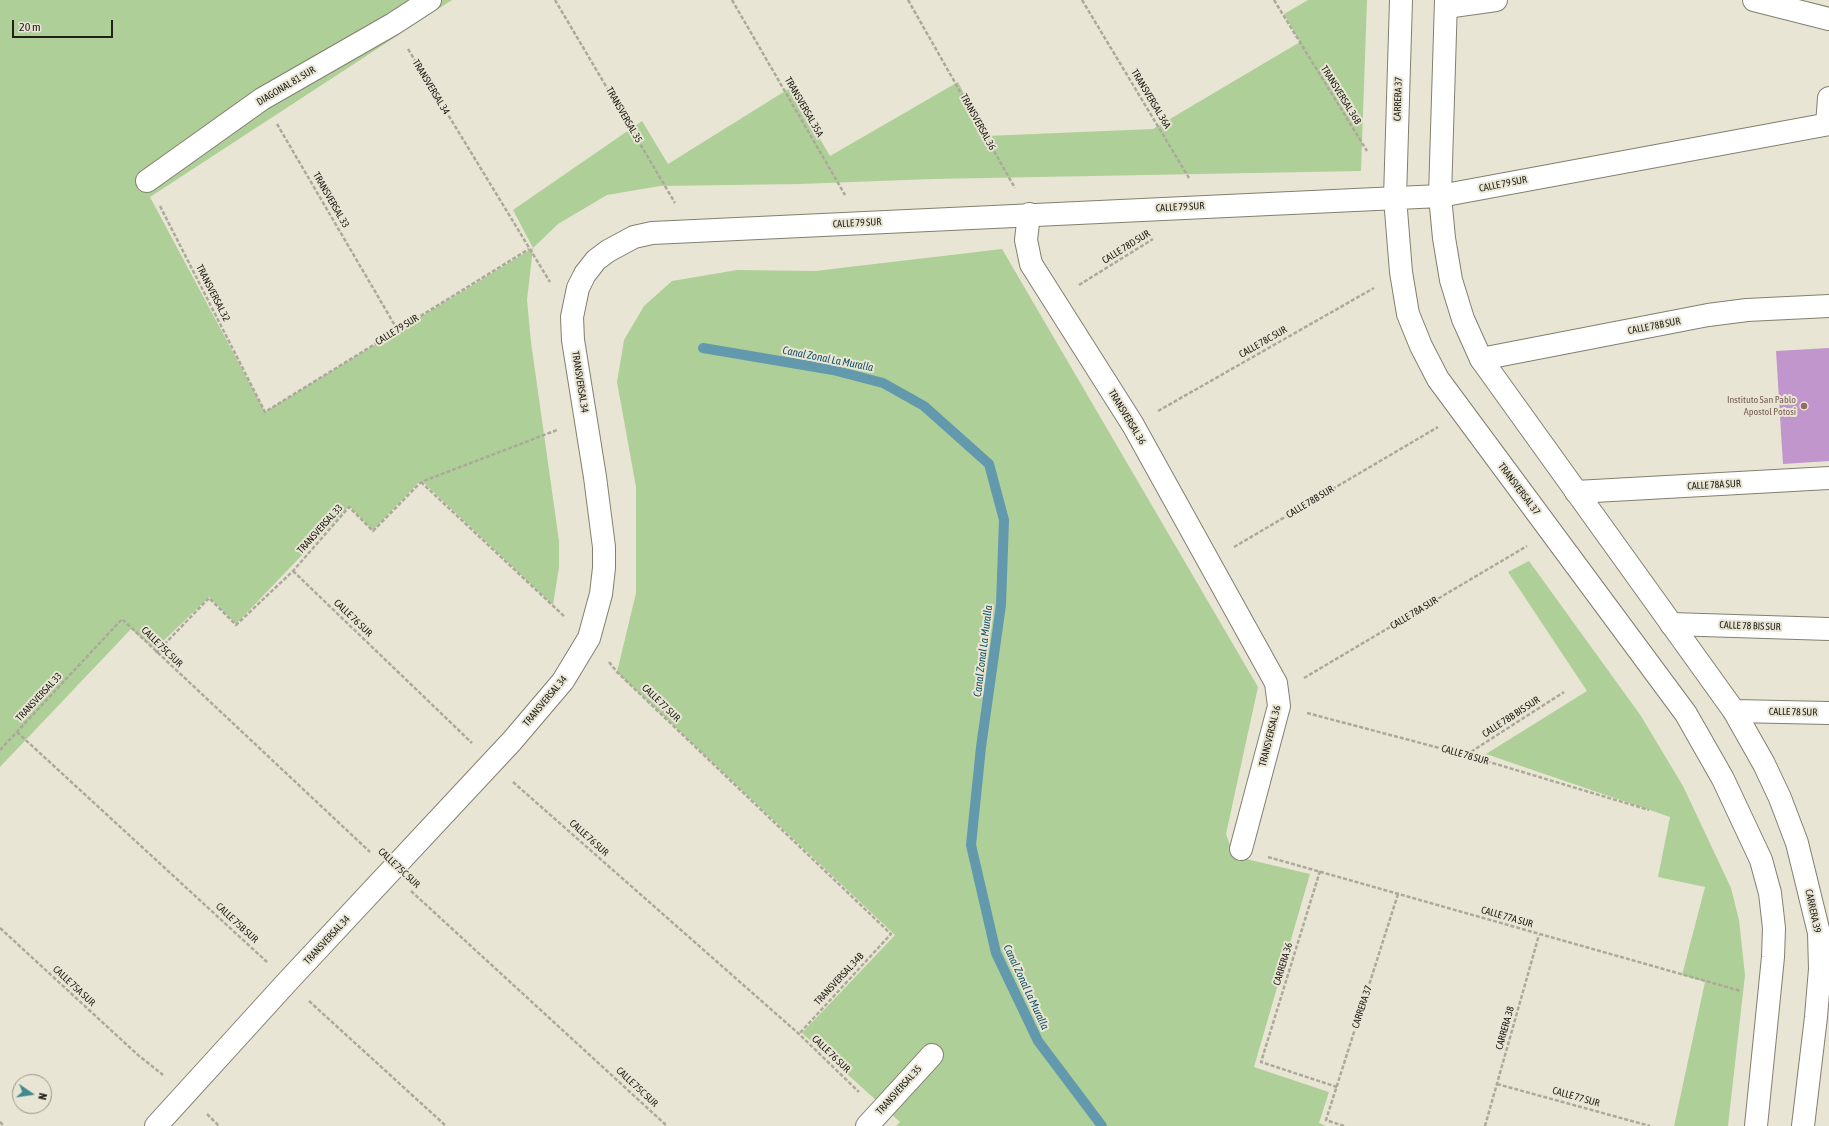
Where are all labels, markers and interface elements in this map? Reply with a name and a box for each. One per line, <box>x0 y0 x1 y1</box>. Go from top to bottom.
scale bar <box>14 12 115 38</box>
text: 20 m <box>19 20 41 34</box>
street label: TRANSVERSAL 34 <box>410 57 452 117</box>
street label: TRANSVERSAL 36B <box>1318 63 1364 127</box>
street label: DIAGONAL 81 SUR <box>255 64 317 108</box>
street label: TRANSVERSAL 36A <box>1129 67 1173 131</box>
street label: TRANSVERSAL 35A <box>782 75 826 139</box>
street label: CARRERA 37 <box>1391 77 1405 121</box>
street label: TRANSVERSAL 35 <box>603 85 645 145</box>
street label: TRANSVERSAL 36 <box>958 92 998 152</box>
street label: TRANSVERSAL 33 <box>310 170 352 230</box>
street label: CALLE 79 SUR <box>1478 173 1528 195</box>
street label: CALLE 79 SUR <box>1155 200 1205 214</box>
street label: CALLE 79 SUR <box>832 216 882 230</box>
street label: CALLE 78D SUR <box>1100 228 1152 266</box>
street label: TRANSVERSAL 32 <box>194 263 232 323</box>
street label: CALLE 79 SUR <box>373 312 421 348</box>
street label: CALLE 78B SUR <box>1627 315 1681 337</box>
street label: CALLE 78C SUR <box>1237 324 1289 360</box>
water label: Canal Zonal La Muralla <box>781 344 875 374</box>
street label: TRANSVERSAL 34 <box>569 350 591 414</box>
street label: TRANSVERSAL 36 <box>1106 387 1148 447</box>
place label: Instituto San Pablo Apostol Potosi <box>1727 394 1796 418</box>
marker: Instituto San Pablo Apostol Potosi <box>1799 401 1809 411</box>
street label: TRANSVERSAL 37 <box>1495 461 1543 517</box>
street label: CALLE 78A SUR <box>1687 478 1741 492</box>
street label: CALLE 78B SUR <box>1284 483 1336 521</box>
street label: TRANSVERSAL 33 <box>295 502 345 556</box>
street label: CALLE 78A SUR <box>1388 594 1440 632</box>
street label: CALLE 76 SUR <box>331 597 375 639</box>
water label: Canal Zonal La Muralla <box>971 604 995 698</box>
street label: CALLE 78 BIS SUR <box>1719 619 1781 633</box>
street label: CALLE 75C SUR <box>139 624 185 670</box>
street label: TRANSVERSAL 33 <box>13 670 65 724</box>
street label: TRANSVERSAL 34 <box>520 673 570 729</box>
street label: CALLE 77 SUR <box>639 682 683 724</box>
street label: CALLE 78B BIS SUR <box>1480 694 1542 740</box>
street label: TRANSVERSAL 36 <box>1257 704 1283 768</box>
street label: CALLE 78 SUR <box>1769 706 1817 718</box>
street label: CALLE 78 SUR <box>1440 743 1490 767</box>
street label: CALLE 76 SUR <box>567 817 611 859</box>
street label: CALLE 75C SUR <box>375 845 423 891</box>
street label: CARRERA 39 <box>1803 888 1823 934</box>
street label: CALLE 75B SUR <box>213 900 261 946</box>
street label: CALLE 77A SUR <box>1480 904 1534 930</box>
street label: TRANSVERSAL 34 <box>301 913 353 967</box>
street label: CARRERA 36 <box>1271 941 1295 987</box>
water label: Canal Zonal La Muralla <box>1001 942 1051 1032</box>
street label: TRANSVERSAL 34B <box>812 950 866 1008</box>
street label: CALLE 75A SUR <box>50 963 98 1009</box>
street label: CARRERA 37 <box>1349 984 1375 1030</box>
street label: CARRERA 38 <box>1493 1005 1517 1051</box>
street label: CALLE 76 SUR <box>809 1033 853 1075</box>
street label: TRANSVERSAL 35 <box>874 1063 924 1117</box>
street label: CALLE 75C SUR <box>613 1064 661 1110</box>
north arrow <box>12 1074 52 1114</box>
street label: CALLE 77 SUR <box>1551 1085 1601 1109</box>
text: N <box>36 1092 49 1101</box>

